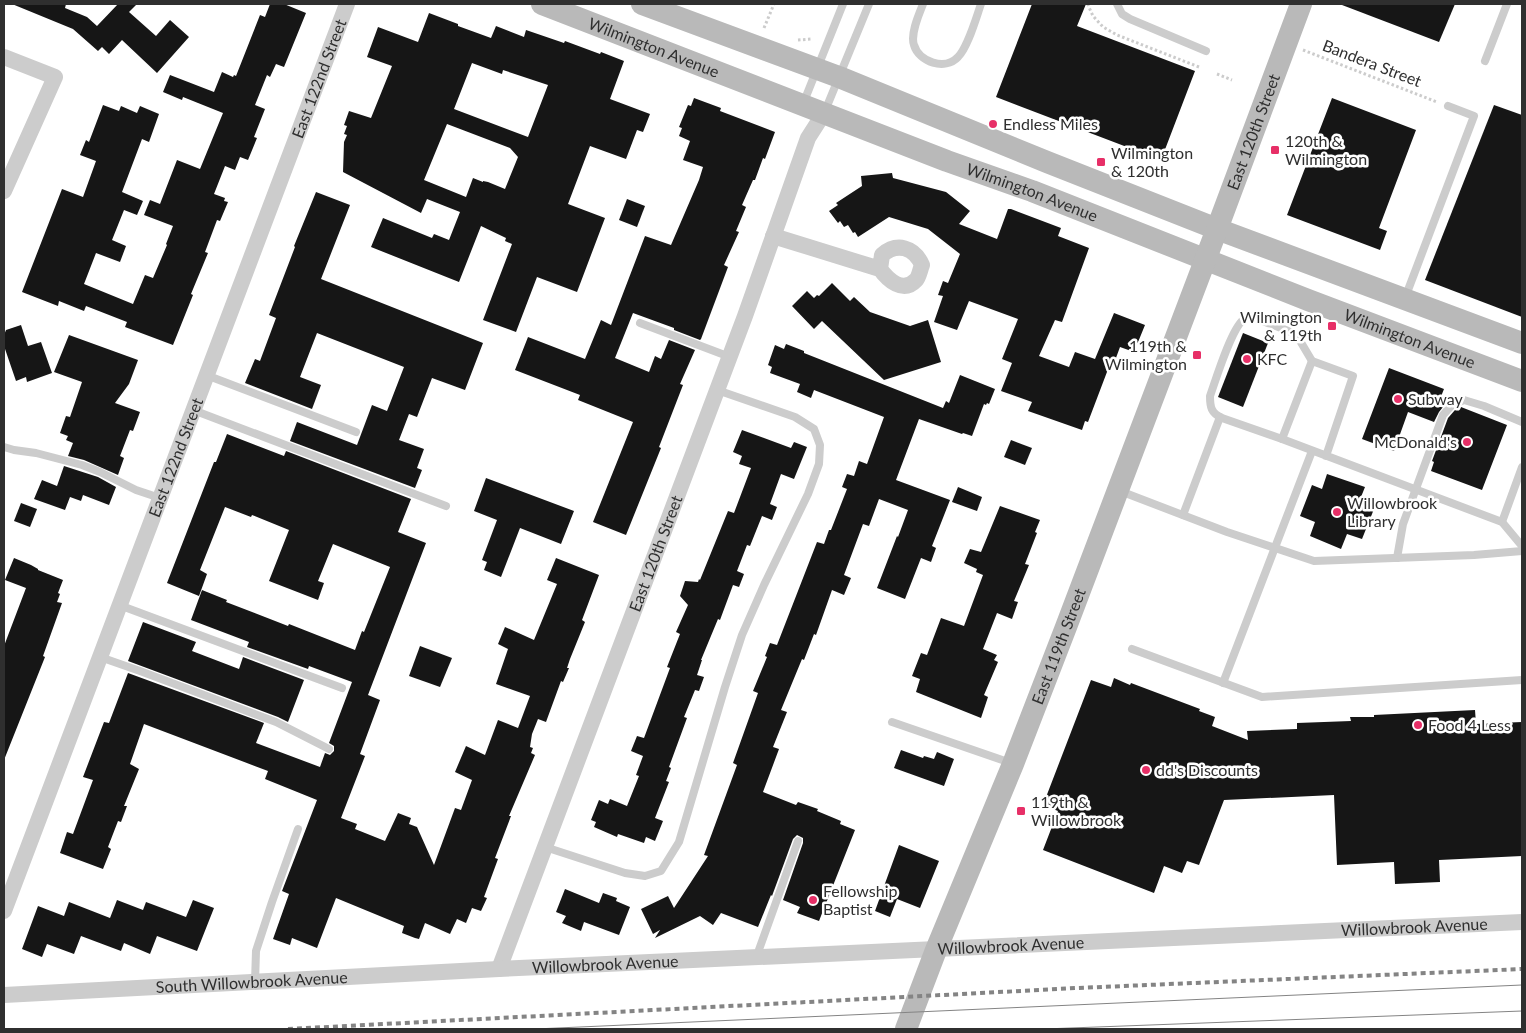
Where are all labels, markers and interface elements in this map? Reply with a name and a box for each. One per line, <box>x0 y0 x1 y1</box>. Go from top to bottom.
street label: Wilmington Avenue <box>586 13 722 81</box>
street label: East 122nd Street <box>287 16 350 141</box>
street label: Bandera Street <box>1320 35 1425 90</box>
street label: East 120th Street <box>1222 71 1283 193</box>
place label: Endless Miles <box>1003 114 1098 133</box>
marker: Endless Miles <box>987 118 999 130</box>
place label: 120th & Wilmington <box>1285 131 1367 168</box>
place label: Wilmington & 120th <box>1111 143 1193 180</box>
marker: 120th & Wilmington <box>1269 144 1281 156</box>
marker: Wilmington & 120th <box>1095 156 1107 168</box>
street label: Wilmington Avenue <box>964 159 1101 225</box>
street label: Wilmington Avenue <box>1342 305 1478 371</box>
place label: Wilmington & 119th <box>1240 307 1322 344</box>
marker: Wilmington & 119th <box>1326 320 1338 332</box>
place label: 119th & Wilmington <box>1105 336 1188 373</box>
marker: 119th & Wilmington <box>1191 349 1203 361</box>
place label: KFC <box>1257 349 1288 368</box>
marker: KFC <box>1241 353 1253 365</box>
place label: Subway <box>1408 389 1464 408</box>
marker: Subway <box>1392 393 1404 405</box>
street label: East 122nd Street <box>144 395 206 519</box>
place label: McDonald's <box>1374 432 1457 451</box>
marker: McDonald's <box>1461 436 1473 448</box>
street label: East 120th Street <box>625 492 686 614</box>
place label: Willowbrook Library <box>1347 493 1438 530</box>
marker: Willowbrook Library <box>1331 506 1343 518</box>
street label: East 119th Street <box>1027 585 1089 707</box>
place label: Food 4 Less <box>1428 715 1511 734</box>
marker: Food 4 Less <box>1412 719 1424 731</box>
place label: dd's Discounts <box>1156 760 1258 779</box>
marker: dd's Discounts <box>1140 764 1152 776</box>
place label: 119th & Willowbrook <box>1031 792 1122 829</box>
marker: 119th & Willowbrook <box>1015 805 1027 817</box>
place label: Fellowship Baptist <box>823 881 898 918</box>
marker: Fellowship Baptist <box>807 894 819 906</box>
street label: Willowbrook Avenue <box>1341 914 1488 939</box>
street label: Willowbrook Avenue <box>937 932 1085 958</box>
street label: Willowbrook Avenue <box>531 951 679 976</box>
street label: South Willowbrook Avenue <box>155 967 348 996</box>

